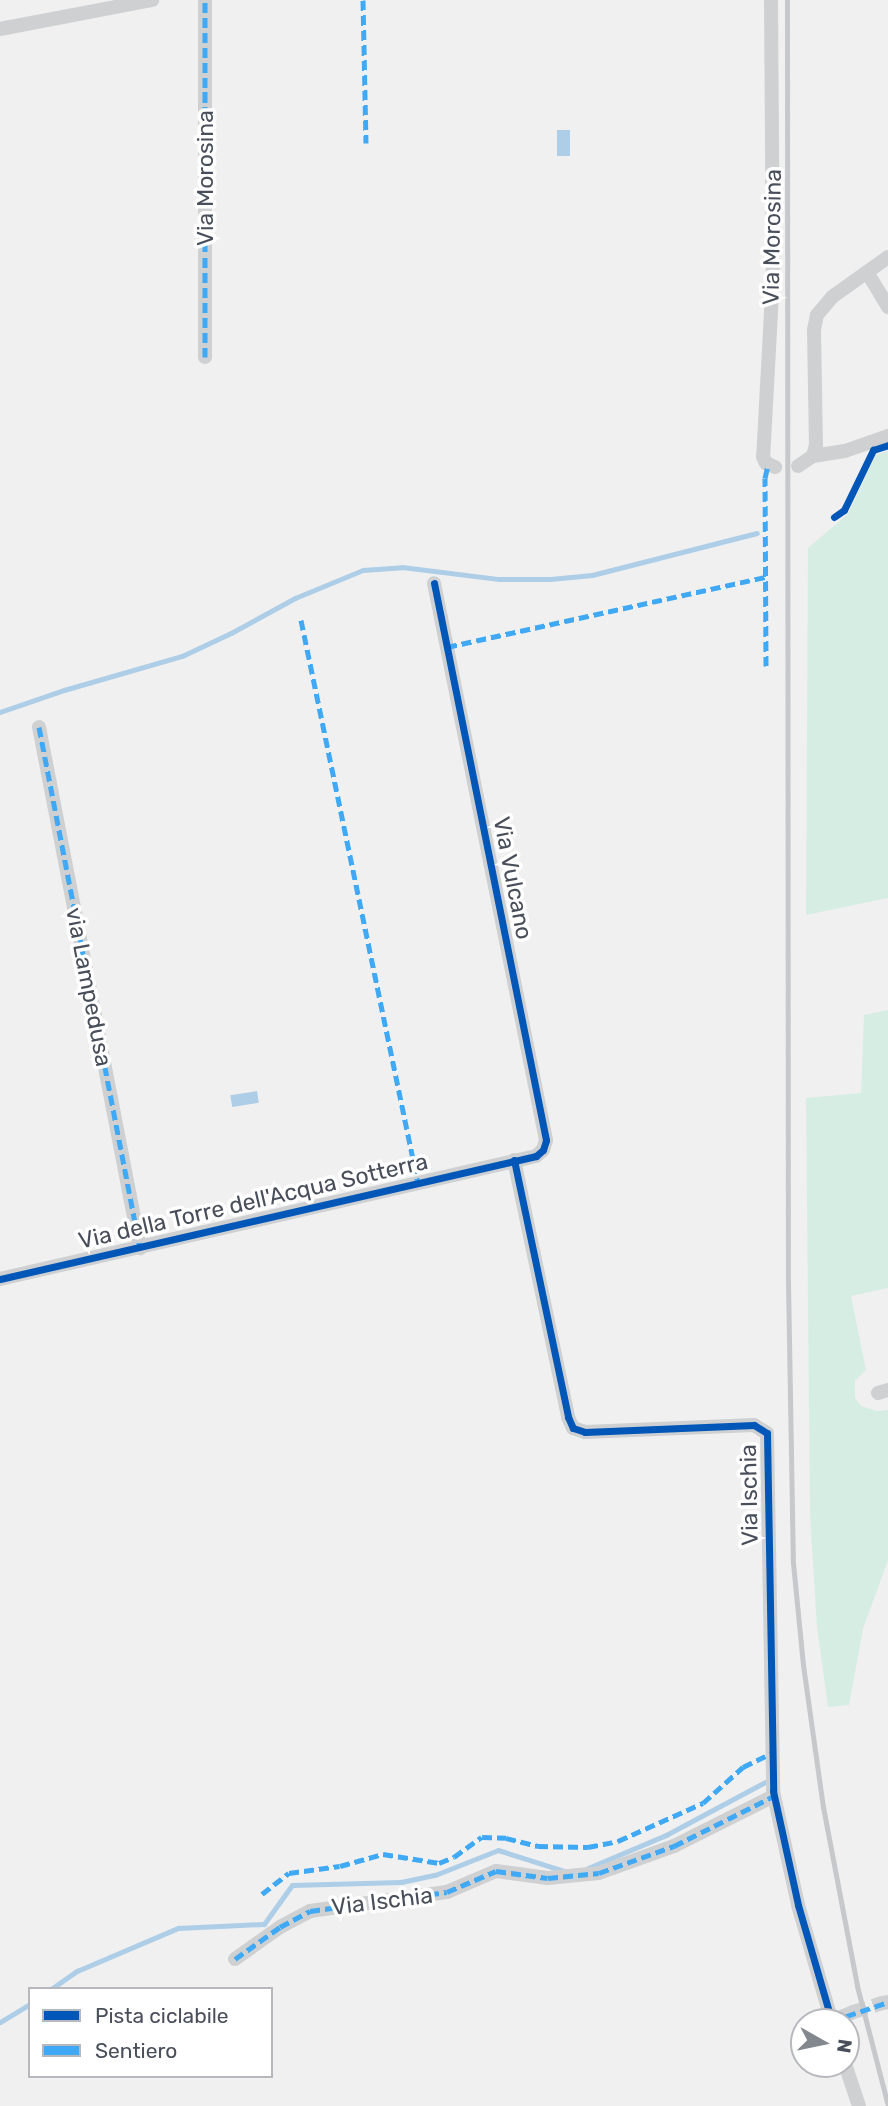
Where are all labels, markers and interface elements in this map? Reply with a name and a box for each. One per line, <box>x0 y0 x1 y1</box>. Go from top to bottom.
street label: Via Morosina <box>191 110 219 246</box>
street label: Via Morosina <box>757 169 787 305</box>
street label: Via Vulcano <box>488 814 538 942</box>
street label: via Lampedusa <box>60 905 118 1069</box>
street label: Via della Torre dell'Acqua Sotterra <box>75 1147 431 1255</box>
street label: Via Ischia <box>734 1444 764 1546</box>
street label: Via Ischia <box>330 1881 434 1921</box>
legend <box>28 1987 273 2078</box>
text: Pista ciclabile <box>95 2003 229 2028</box>
north arrow <box>790 2008 860 2078</box>
text: N <box>832 2037 857 2055</box>
text: Sentiero <box>95 2038 177 2063</box>

